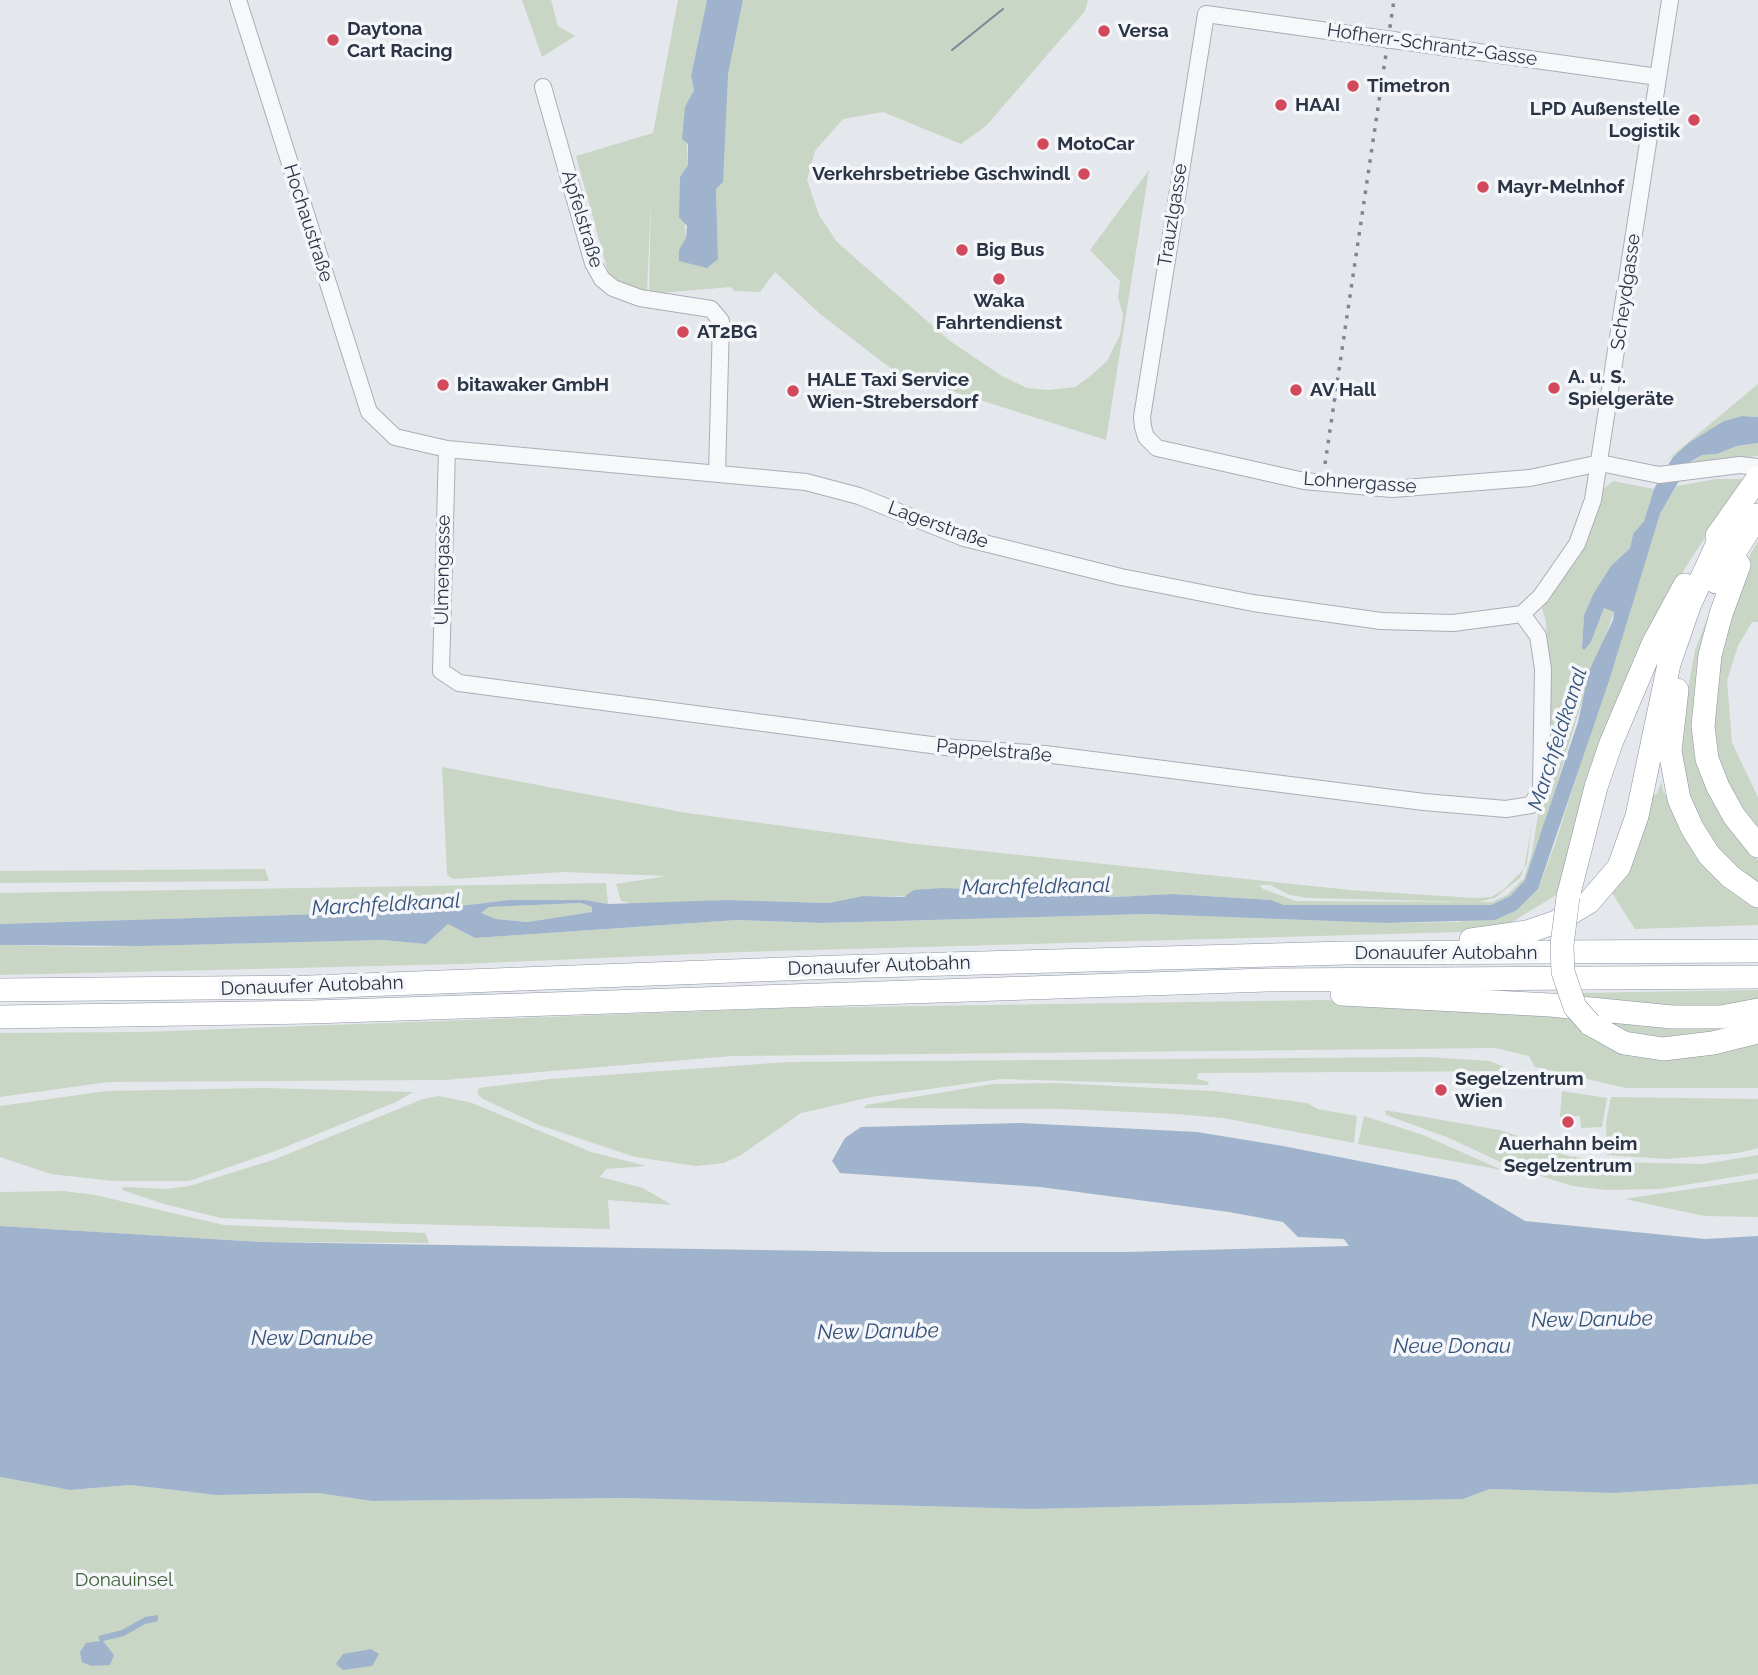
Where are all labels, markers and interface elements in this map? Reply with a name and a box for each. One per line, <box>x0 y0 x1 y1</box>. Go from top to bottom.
place label: Daytona Cart Racing <box>347 18 453 62</box>
street label: Hofherr-Schrantz-Gasse <box>1325 19 1539 71</box>
place label: Versa <box>1118 20 1169 42</box>
marker: Versa <box>1096 23 1112 39</box>
marker: Daytona Cart Racing <box>325 32 341 48</box>
place label: Timetron <box>1367 75 1450 97</box>
marker: Timetron <box>1345 78 1361 94</box>
place label: HAAI <box>1295 94 1340 116</box>
marker: HAAI <box>1273 97 1289 113</box>
place label: LPD Außenstelle Logistik <box>1530 98 1680 142</box>
marker: LPD Außenstelle Logistik <box>1686 112 1702 128</box>
place label: MotoCar <box>1057 133 1135 155</box>
marker: MotoCar <box>1035 136 1051 152</box>
street label: Hochaustraße <box>278 161 338 285</box>
street label: Trauzlgasse <box>1154 162 1192 268</box>
place label: Verkehrsbetriebe Gschwindl <box>812 163 1070 185</box>
marker: Verkehrsbetriebe Gschwindl <box>1076 166 1092 182</box>
street label: Apfelstraße <box>556 167 608 271</box>
place label: Mayr-Melnhof <box>1497 176 1624 198</box>
marker: Mayr-Melnhof <box>1475 179 1491 195</box>
street label: Scheydgasse <box>1607 232 1645 352</box>
place label: Big Bus <box>976 239 1044 261</box>
marker: Big Bus <box>954 242 970 258</box>
marker: Waka Fahrtendienst <box>991 271 1007 287</box>
place label: Waka Fahrtendienst <box>936 290 1062 334</box>
place label: AT2BG <box>697 321 757 343</box>
marker: AT2BG <box>675 324 691 340</box>
place label: A. u. S. Spielgeräte <box>1568 366 1674 410</box>
place label: HALE Taxi Service Wien-Strebersdorf <box>807 369 978 413</box>
place label: bitawaker GmbH <box>457 374 609 396</box>
marker: bitawaker GmbH <box>435 377 451 393</box>
place label: AV Hall <box>1310 379 1376 401</box>
marker: A. u. S. Spielgeräte <box>1546 380 1562 396</box>
marker: AV Hall <box>1288 382 1304 398</box>
marker: HALE Taxi Service Wien-Strebersdorf <box>785 383 801 399</box>
street label: Lohnergasse <box>1303 468 1417 498</box>
street label: Lagerstraße <box>885 496 991 554</box>
street label: Ulmengasse <box>431 514 455 626</box>
water label: Marchfeldkanal <box>1523 664 1593 814</box>
street label: Pappelstraße <box>935 735 1053 767</box>
water label: Marchfeldkanal <box>961 873 1111 901</box>
water label: Marchfeldkanal <box>311 889 461 921</box>
street label: Donauufer Autobahn <box>1354 942 1538 964</box>
street label: Donauufer Autobahn <box>787 951 971 981</box>
street label: Donauufer Autobahn <box>220 971 404 1001</box>
place label: Segelzentrum Wien <box>1455 1068 1584 1112</box>
marker: Segelzentrum Wien <box>1433 1082 1449 1098</box>
marker: Auerhahn beim Segelzentrum <box>1560 1114 1576 1130</box>
place label: Auerhahn beim Segelzentrum <box>1499 1133 1637 1177</box>
water label: New Danube <box>1531 1306 1653 1334</box>
water label: New Danube <box>817 1318 939 1346</box>
water label: New Danube <box>251 1326 373 1352</box>
water label: Neue Donau <box>1393 1334 1511 1360</box>
park label: Donauinsel <box>75 1569 173 1591</box>

